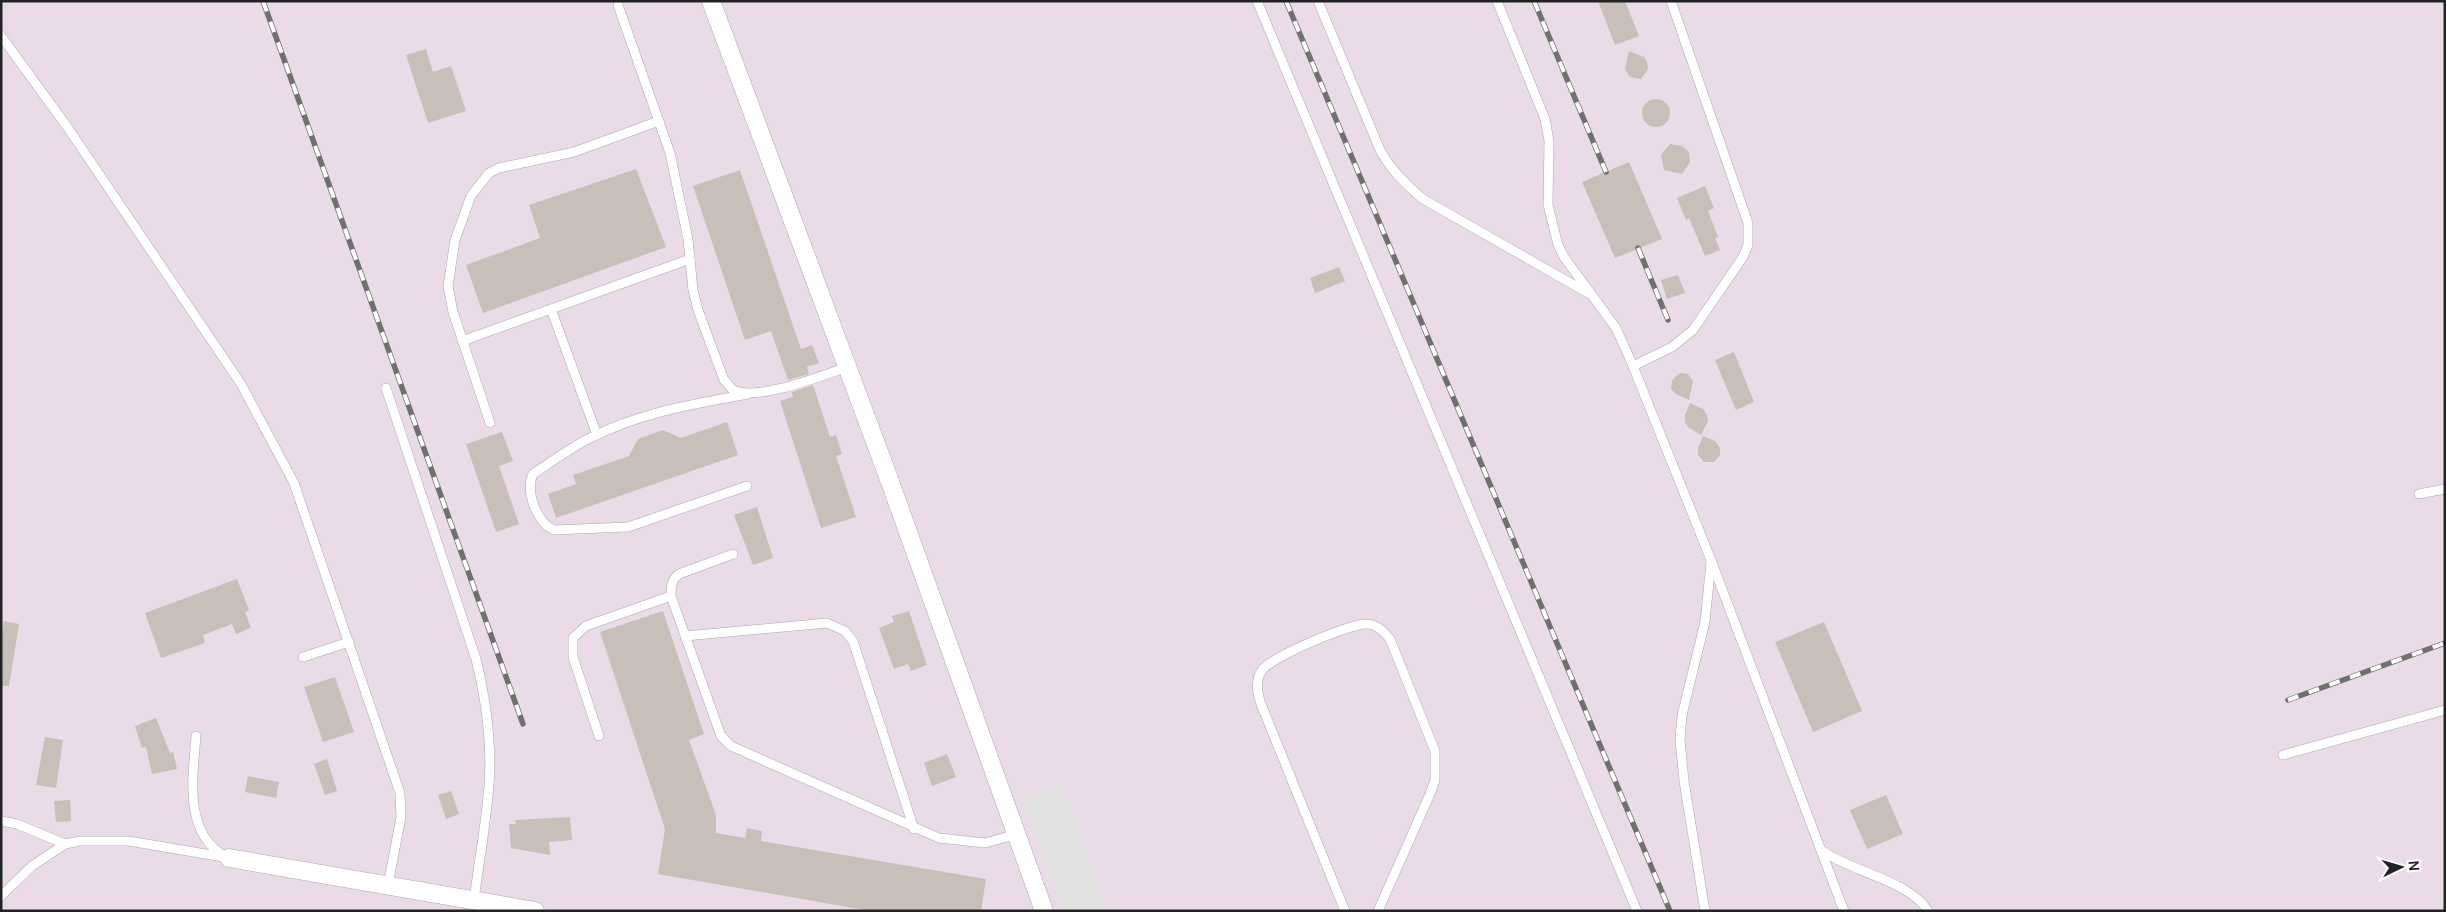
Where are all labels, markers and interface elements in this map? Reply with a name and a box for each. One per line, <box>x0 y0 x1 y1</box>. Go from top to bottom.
north arrow <box>2376 842 2426 892</box>
text: N <box>2405 860 2424 872</box>

